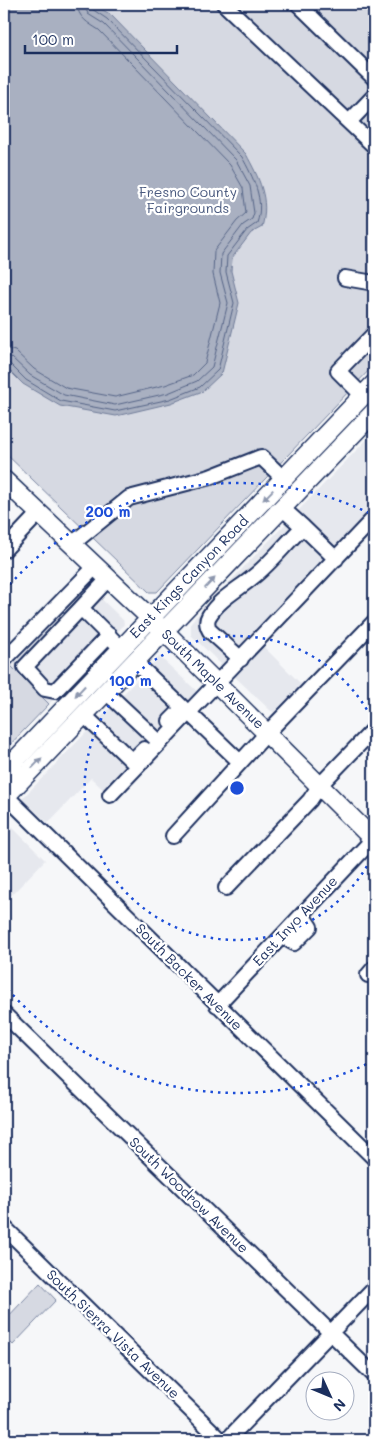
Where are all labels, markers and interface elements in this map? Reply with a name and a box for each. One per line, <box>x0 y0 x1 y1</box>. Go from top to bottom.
scale bar <box>25 22 178 54</box>
text: 100 m <box>32 29 74 49</box>
park label: Fresno County Fairgrounds <box>139 182 237 217</box>
one-way arrow <box>262 488 274 500</box>
text: 200 m <box>86 501 131 521</box>
street label: East Kings Canyon Road <box>125 511 252 642</box>
one-way arrow <box>204 577 216 589</box>
street label: South Maple Avenue <box>158 625 269 733</box>
text: 100 m <box>108 670 152 690</box>
one-way arrow <box>74 684 86 696</box>
one-way arrow <box>31 757 43 769</box>
centre of rings <box>228 779 246 797</box>
street label: East Inyo Avenue <box>248 872 341 970</box>
street label: South Backer Avenue <box>132 919 247 1034</box>
street label: South Woodrow Avenue <box>125 1132 253 1257</box>
street label: South Sierra Vista Avenue <box>43 1265 184 1402</box>
north arrow <box>306 1372 356 1422</box>
text: N <box>329 1395 350 1416</box>

